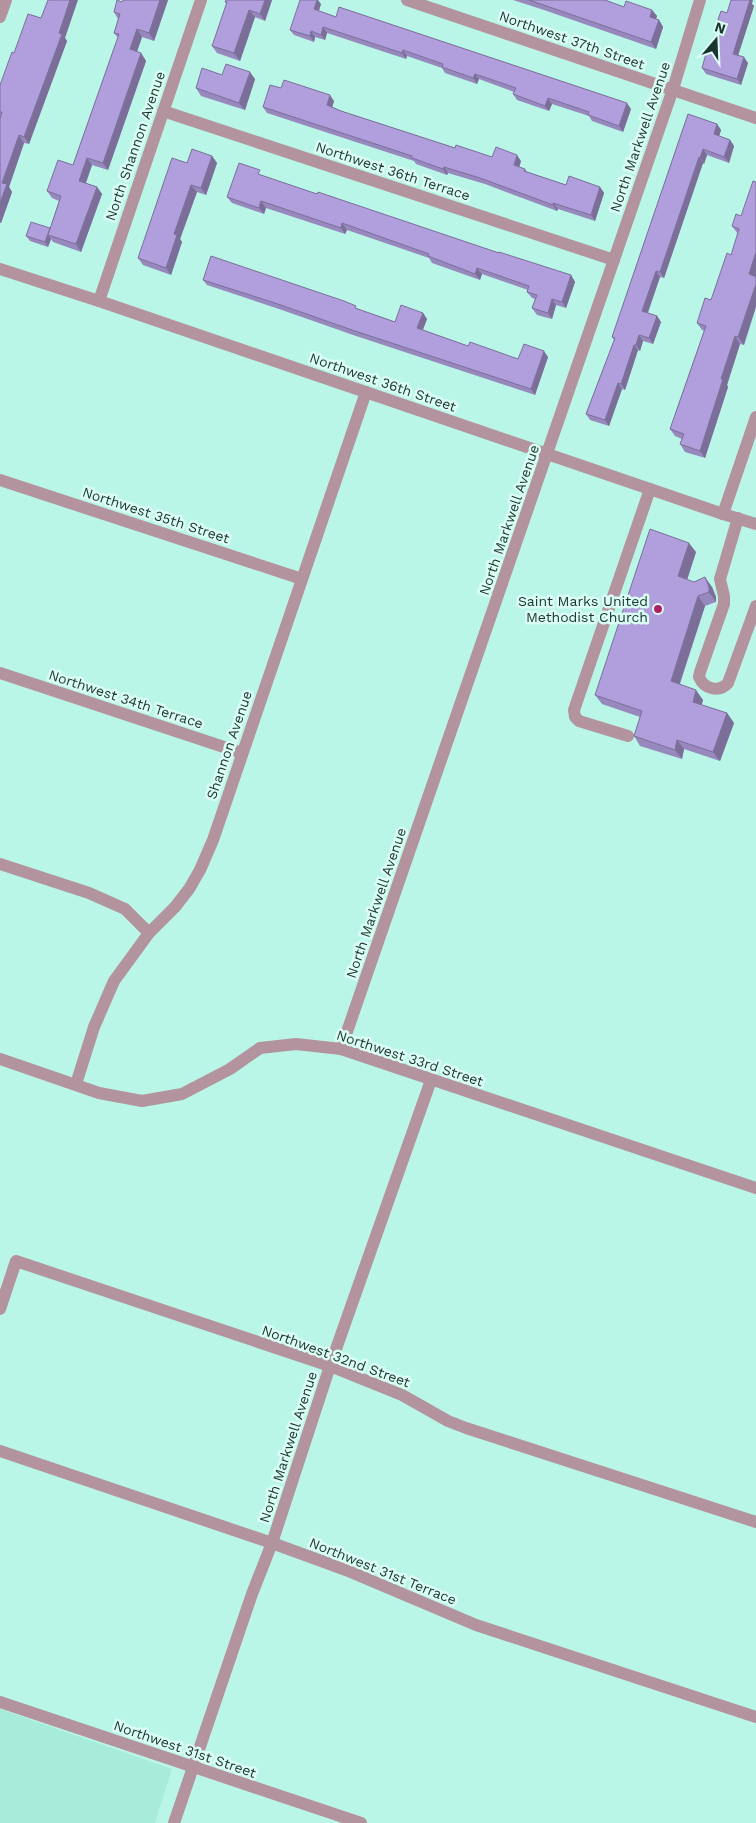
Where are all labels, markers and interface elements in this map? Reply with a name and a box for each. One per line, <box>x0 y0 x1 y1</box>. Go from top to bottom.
street label: Northwest 37th Street <box>497 8 647 72</box>
north arrow <box>691 15 741 65</box>
text: N <box>713 18 728 37</box>
street label: North Markwell Avenue <box>607 60 673 214</box>
street label: North Shannon Avenue <box>102 69 168 223</box>
street label: Northwest 36th Terrace <box>314 138 472 204</box>
street label: Northwest 36th Street <box>308 349 459 415</box>
street label: North Markwell Avenue <box>476 443 542 597</box>
street label: Northwest 35th Street <box>80 484 232 546</box>
place label: Saint Marks United Methodist Church <box>518 593 648 625</box>
marker: Saint Marks United Methodist Church <box>652 603 664 615</box>
street label: Northwest 34th Terrace <box>47 666 205 732</box>
street label: Shannon Avenue <box>203 689 255 801</box>
street label: North Markwell Avenue <box>343 826 409 980</box>
street label: Northwest 33rd Street <box>335 1027 486 1089</box>
street label: Northwest 32nd Street <box>260 1322 412 1390</box>
street label: North Markwell Avenue <box>256 1369 320 1525</box>
street label: Northwest 31st Terrace <box>307 1534 459 1608</box>
street label: Northwest 31st Street <box>112 1717 258 1781</box>

